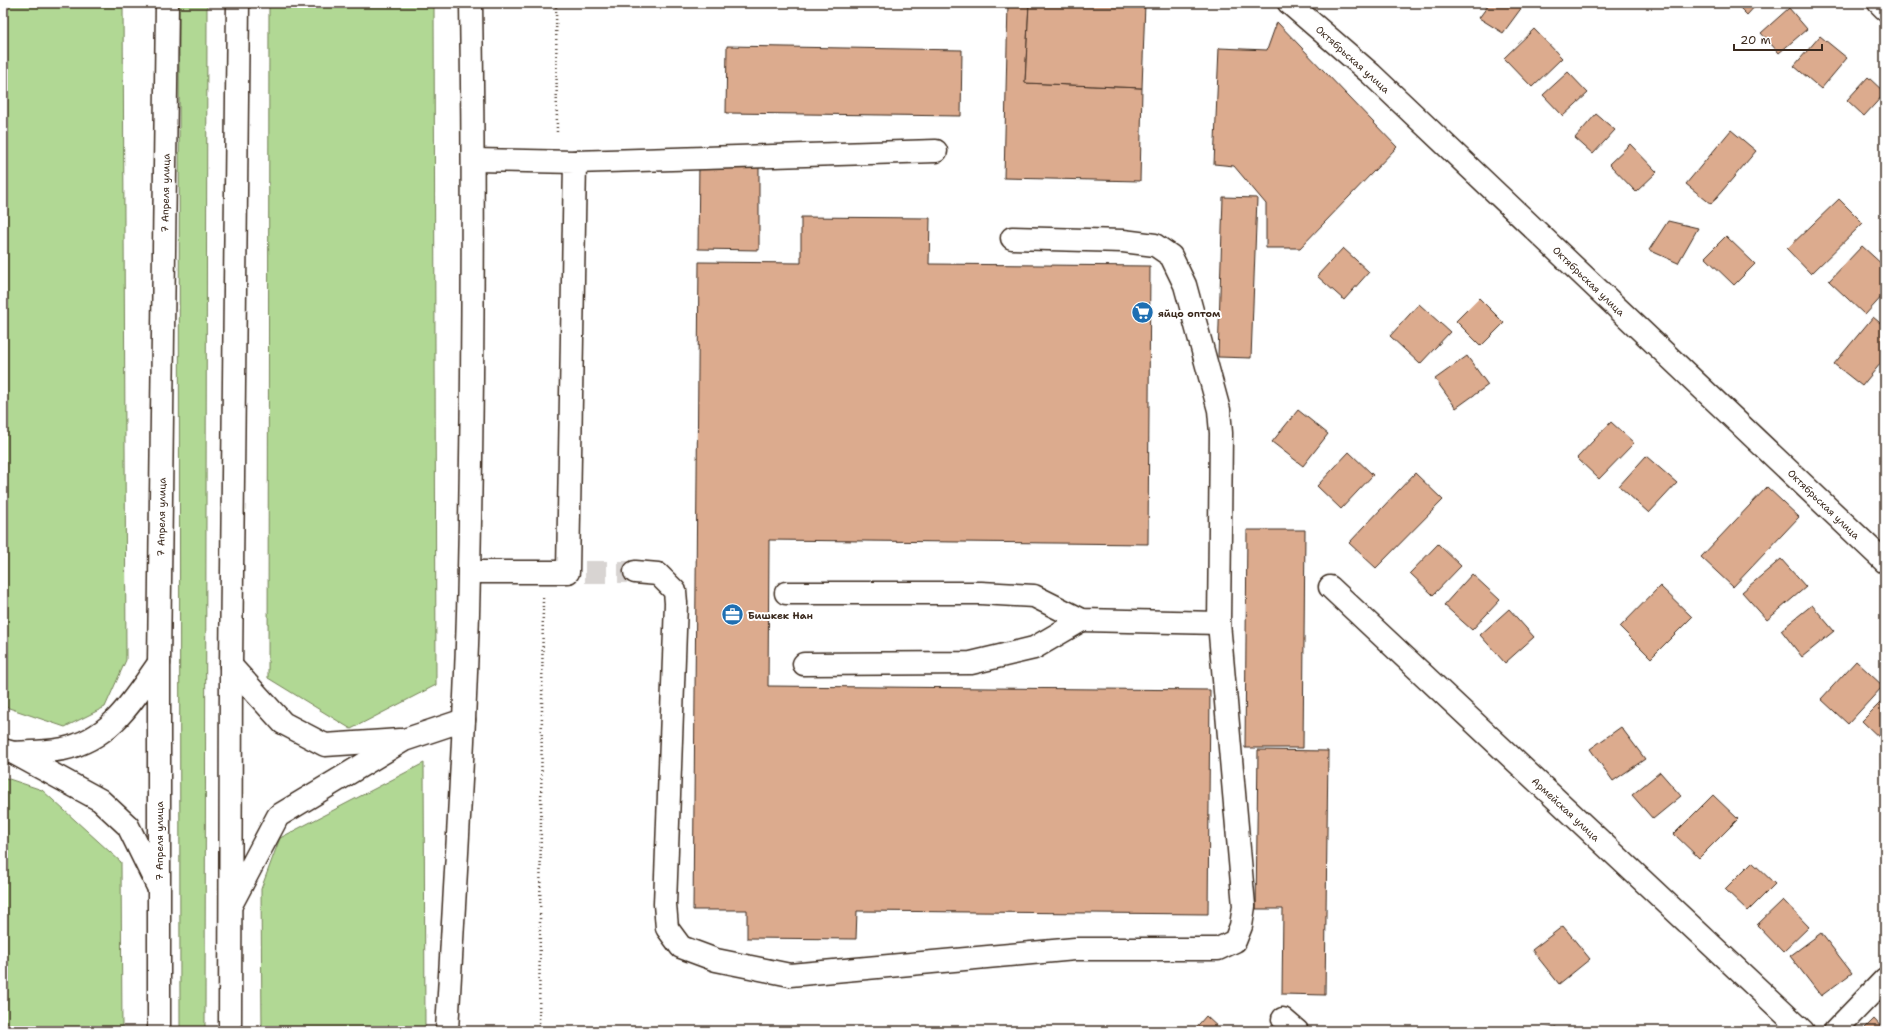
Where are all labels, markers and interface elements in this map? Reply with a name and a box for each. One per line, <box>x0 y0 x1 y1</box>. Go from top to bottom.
street label: Октябрьская улица <box>1313 23 1393 97</box>
scale bar <box>1734 26 1822 52</box>
text: 20 m <box>1740 32 1771 48</box>
street label: 7 Апреля улица <box>158 152 173 233</box>
street label: Октябрьская улица <box>1550 244 1628 320</box>
supermarket icon: яйцо оптом <box>1129 300 1155 326</box>
place label: яйцо оптом <box>1158 307 1221 320</box>
street label: Октябрьская улица <box>1785 467 1863 543</box>
street label: 7 Апреля улица <box>154 476 169 557</box>
office icon: Бишкек Нан <box>719 602 745 628</box>
place label: Бишкек Нан <box>748 609 813 622</box>
street label: Армейская улица <box>1529 775 1603 845</box>
street label: 7 Апреля улица <box>153 801 166 881</box>

